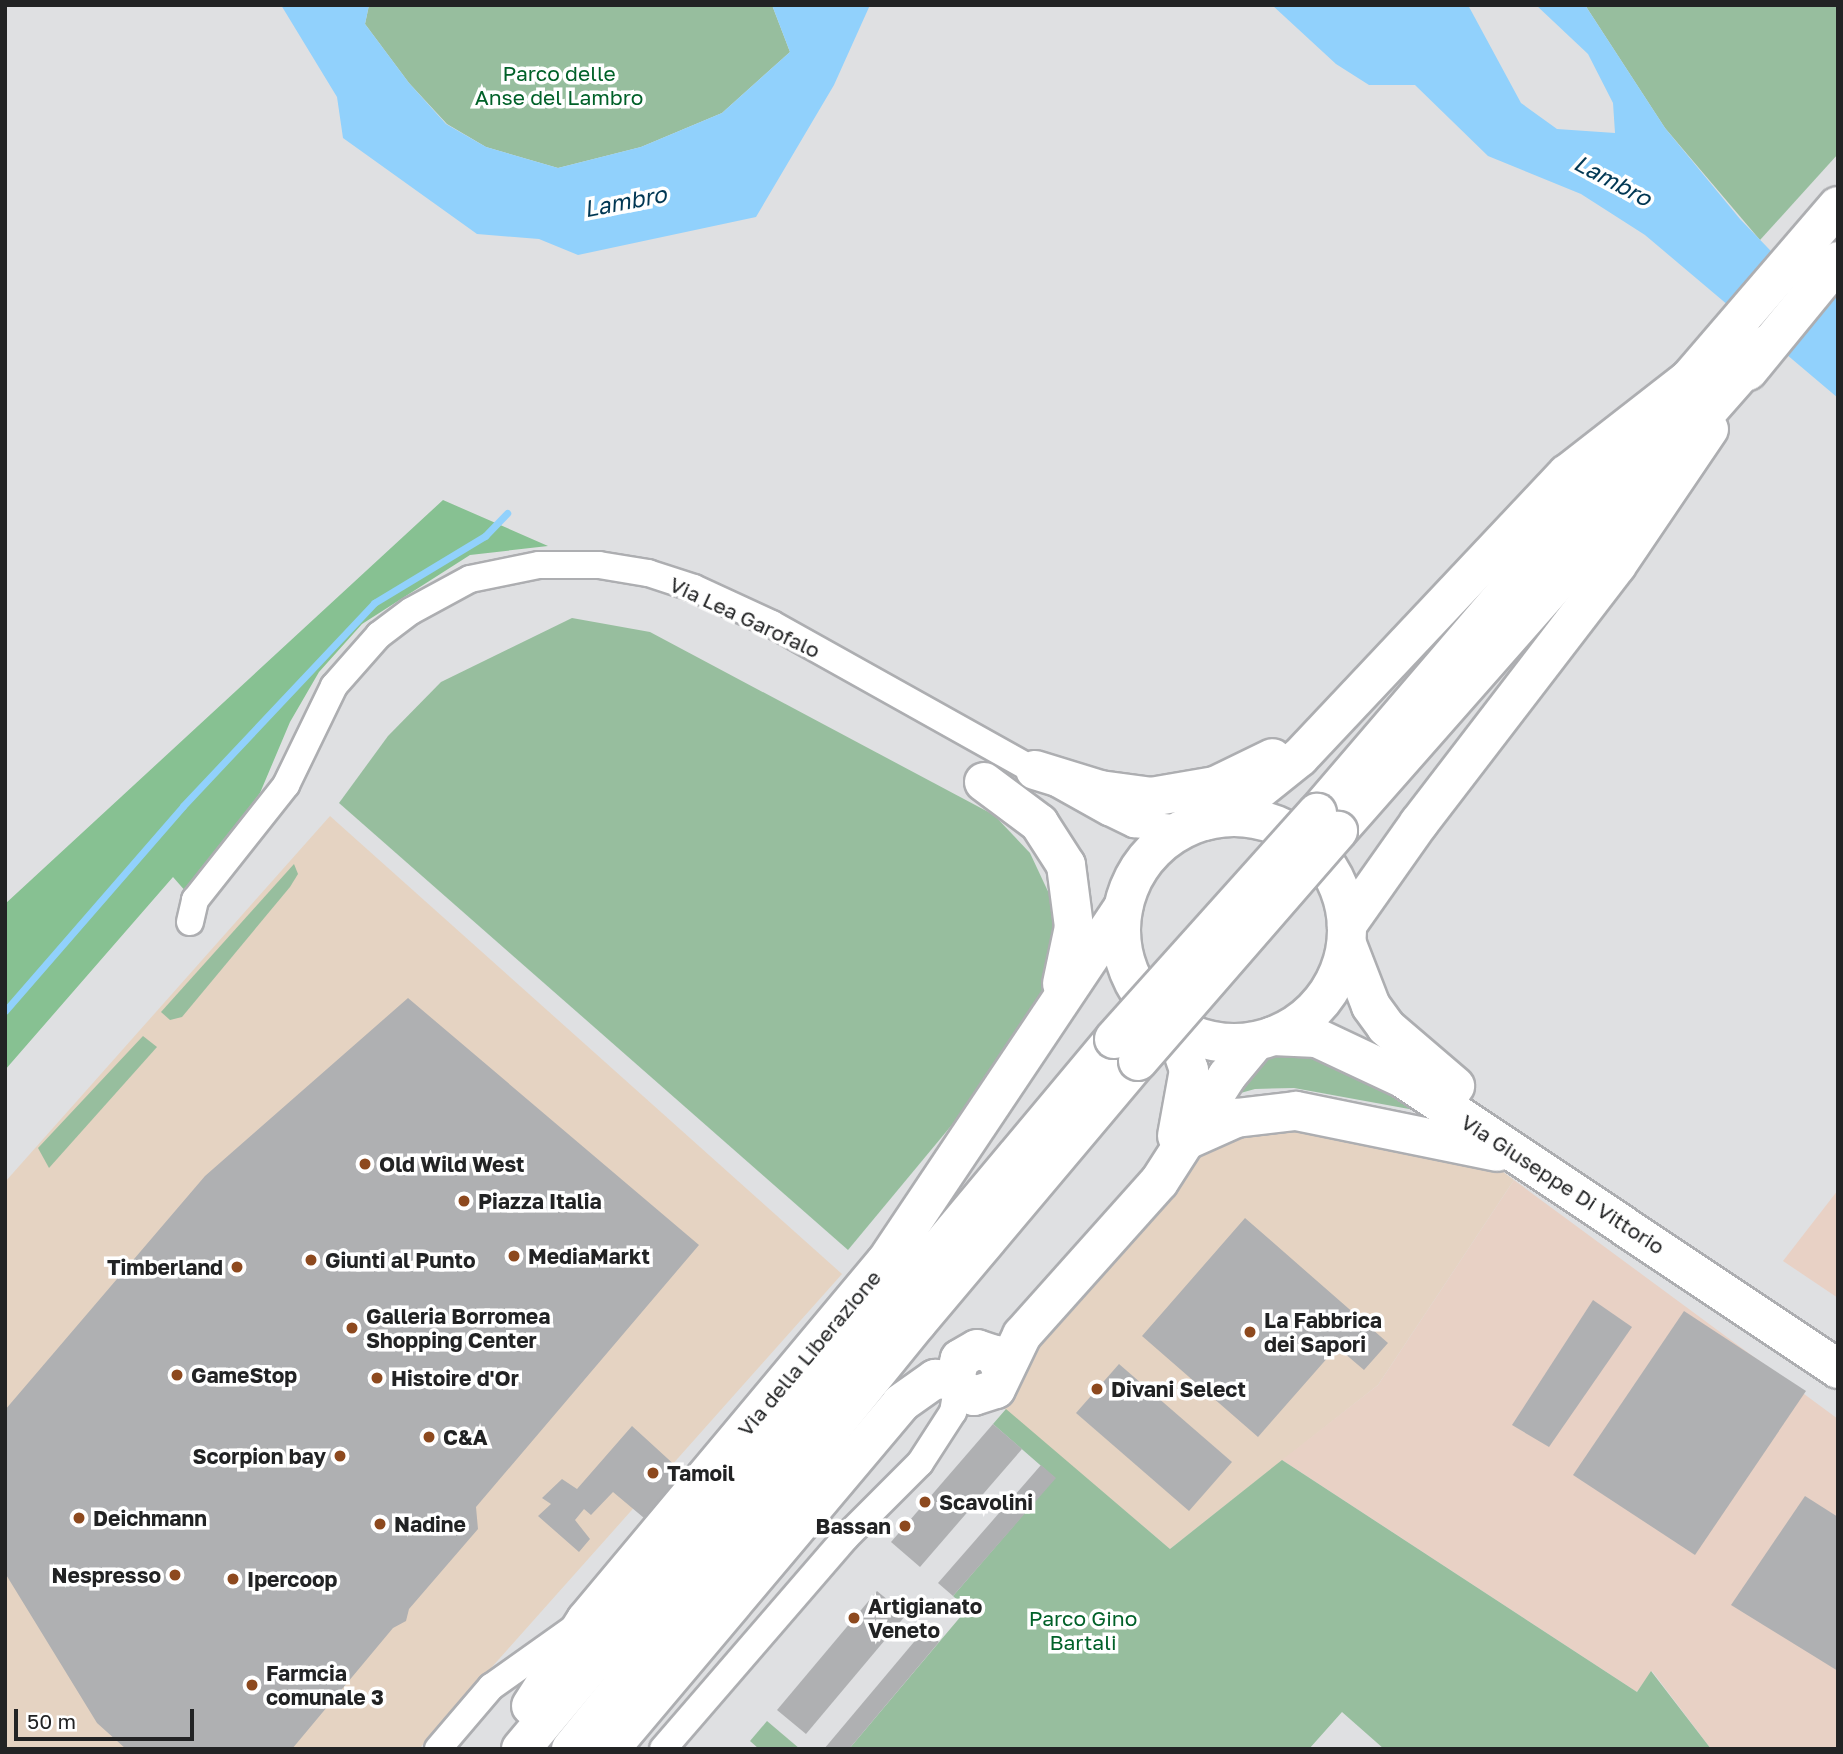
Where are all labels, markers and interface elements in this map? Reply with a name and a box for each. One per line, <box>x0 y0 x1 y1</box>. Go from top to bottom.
park label: Parco delle Anse del Lambro <box>475 60 643 110</box>
water label: Lambro <box>1570 148 1656 212</box>
water label: Lambro <box>581 179 669 223</box>
street label: Via Lea Garofalo <box>666 571 824 663</box>
street label: Via Giuseppe Di Vittorio <box>1457 1109 1669 1259</box>
place label: Old Wild West <box>379 1151 525 1177</box>
marker: Old Wild West <box>357 1156 373 1172</box>
place label: Piazza Italia <box>478 1188 602 1214</box>
marker: Piazza Italia <box>456 1193 472 1209</box>
place label: MediaMarkt <box>528 1243 650 1269</box>
place label: Giunti al Punto <box>325 1247 476 1273</box>
marker: MediaMarkt <box>506 1248 522 1264</box>
marker: Giunti al Punto <box>303 1252 319 1268</box>
place label: Timberland <box>107 1254 223 1280</box>
marker: Timberland <box>229 1259 245 1275</box>
street label: Via della Liberazione <box>732 1265 886 1441</box>
place label: Galleria Borromea Shopping Center <box>366 1303 550 1353</box>
place label: La Fabbrica dei Sapori <box>1264 1307 1382 1357</box>
marker: Galleria Borromea Shopping Center <box>344 1320 360 1336</box>
marker: La Fabbrica dei Sapori <box>1242 1324 1258 1340</box>
place label: GameStop <box>191 1362 297 1388</box>
place label: Histoire d'Or <box>391 1365 519 1391</box>
marker: GameStop <box>169 1367 185 1383</box>
marker: Histoire d'Or <box>369 1370 385 1386</box>
place label: Divani Select <box>1111 1376 1246 1402</box>
marker: Divani Select <box>1089 1381 1105 1397</box>
place label: C&A <box>443 1424 488 1450</box>
marker: C&A <box>421 1429 437 1445</box>
place label: Scorpion bay <box>192 1443 326 1469</box>
marker: Scorpion bay <box>332 1448 348 1464</box>
place label: Tamoil <box>667 1460 735 1486</box>
marker: Tamoil <box>645 1465 661 1481</box>
place label: Scavolini <box>939 1489 1033 1515</box>
marker: Scavolini <box>917 1494 933 1510</box>
place label: Deichmann <box>93 1505 207 1531</box>
marker: Deichmann <box>71 1510 87 1526</box>
place label: Nadine <box>394 1511 466 1537</box>
place label: Bassan <box>816 1513 891 1539</box>
marker: Nadine <box>372 1516 388 1532</box>
marker: Bassan <box>897 1518 913 1534</box>
place label: Nespresso <box>52 1562 161 1588</box>
place label: Ipercoop <box>247 1566 338 1592</box>
marker: Nespresso <box>167 1567 183 1583</box>
marker: Ipercoop <box>225 1571 241 1587</box>
place label: Artigianato Veneto <box>868 1593 982 1643</box>
park label: Parco Gino Bartali <box>1029 1605 1137 1655</box>
marker: Artigianato Veneto <box>846 1610 862 1626</box>
place label: Farmcia comunale 3 <box>266 1660 384 1710</box>
marker: Farmcia comunale 3 <box>244 1677 260 1693</box>
scale bar <box>18 1694 198 1738</box>
text: 50 m <box>27 1708 76 1734</box>

